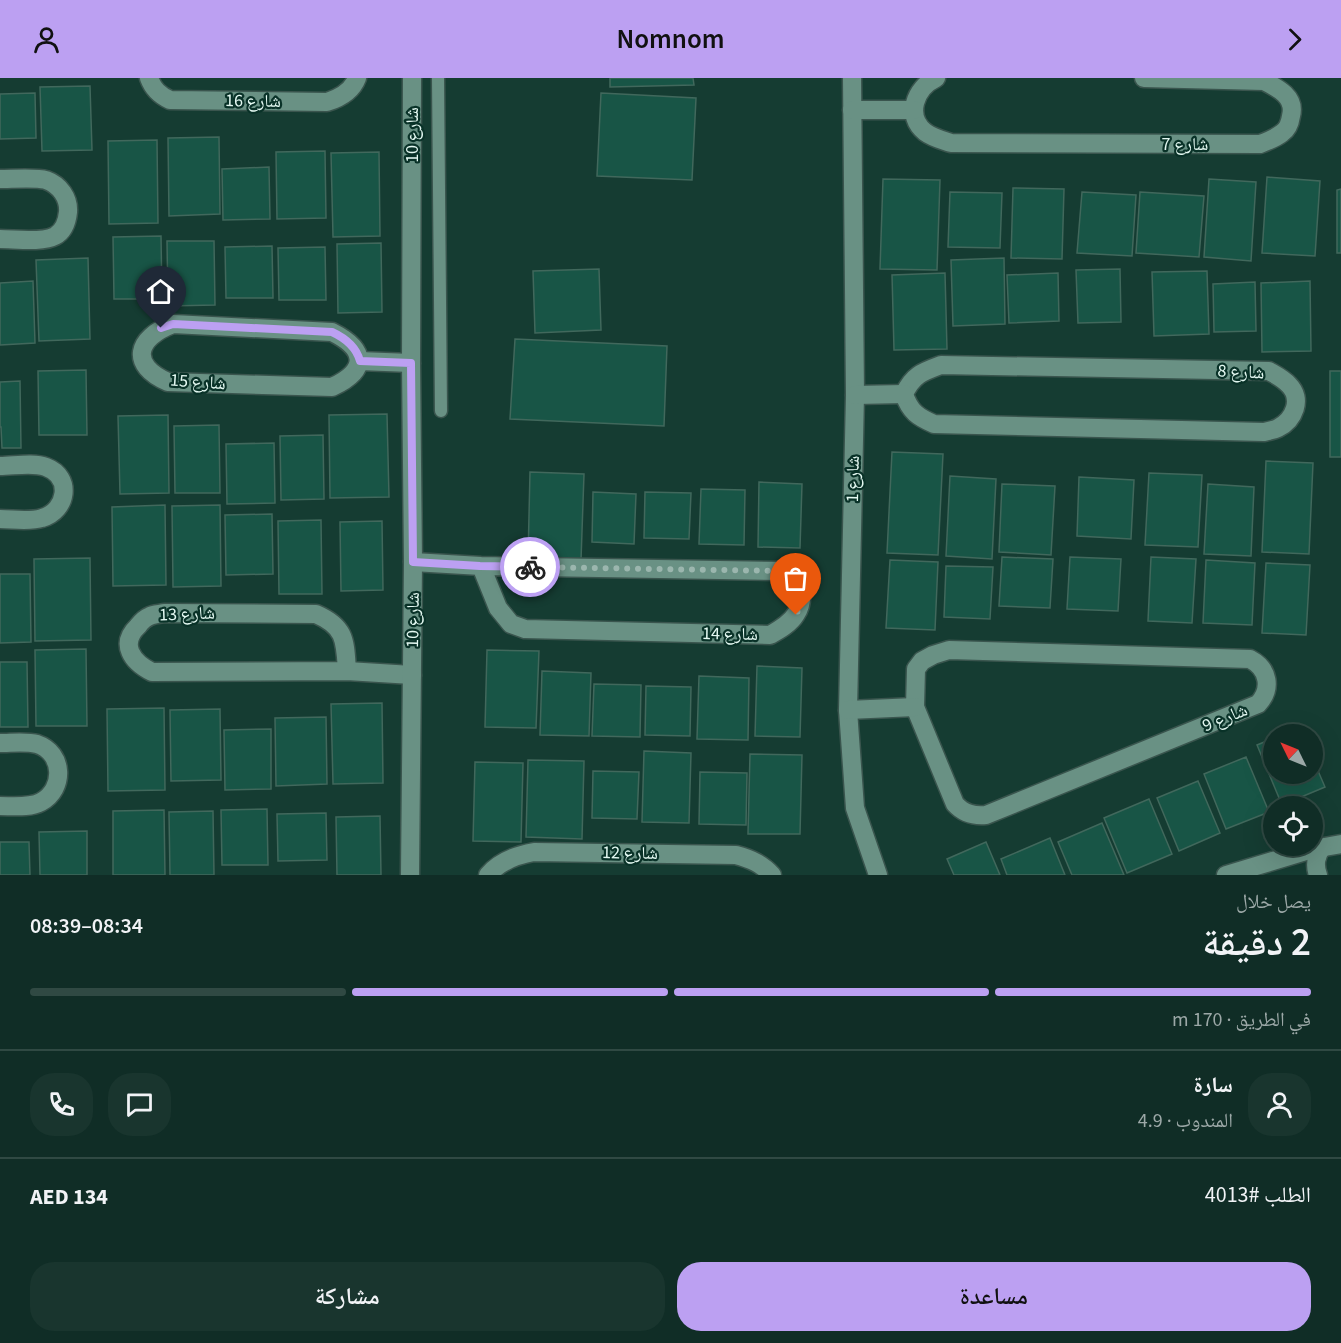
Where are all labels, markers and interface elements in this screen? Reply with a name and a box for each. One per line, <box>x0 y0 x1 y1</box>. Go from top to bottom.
text: Nomnom <box>616 20 725 59</box>
icon: person <box>30 23 63 56</box>
icon: forward <box>1278 23 1311 56</box>
street label: شارع 16 <box>225 88 281 114</box>
street label: شارع 10 <box>400 107 425 163</box>
street label: شارع 7 <box>1162 132 1208 157</box>
pin <box>135 266 186 328</box>
icon: home <box>144 275 177 308</box>
street label: شارع 8 <box>1217 358 1265 386</box>
street label: شارع 15 <box>169 368 227 396</box>
street label: شارع 1 <box>840 455 866 503</box>
courier <box>500 537 560 597</box>
icon: bike <box>514 551 547 584</box>
pin <box>770 553 821 615</box>
icon: bag <box>779 562 812 595</box>
street label: شارع 10 <box>400 592 426 648</box>
street label: شارع 13 <box>159 601 215 627</box>
street label: شارع 14 <box>702 621 758 647</box>
street label: شارع 9 <box>1199 698 1251 738</box>
north arrow <box>1263 724 1323 784</box>
map controls <box>1263 724 1323 856</box>
button: locate <box>1263 796 1323 856</box>
street label: شارع 12 <box>602 840 658 866</box>
text: يصل خلال <box>1236 888 1311 916</box>
text: 08:34–08:39 <box>30 910 143 942</box>
text: 2 دقيقة <box>1202 915 1311 971</box>
text: في الطريق · 170 m <box>1172 1006 1311 1034</box>
text: سارة <box>1194 1069 1233 1101</box>
button: phone <box>30 1073 93 1136</box>
button: chat <box>108 1073 171 1136</box>
button: person <box>1248 1073 1311 1136</box>
text: المندوب · 4.9 <box>1138 1107 1233 1135</box>
text: الطلب #4013 <box>1205 1179 1311 1211</box>
text: AED 134 <box>30 1181 108 1213</box>
button: مشاركة <box>30 1262 665 1331</box>
button: مساعدة <box>677 1262 1311 1331</box>

